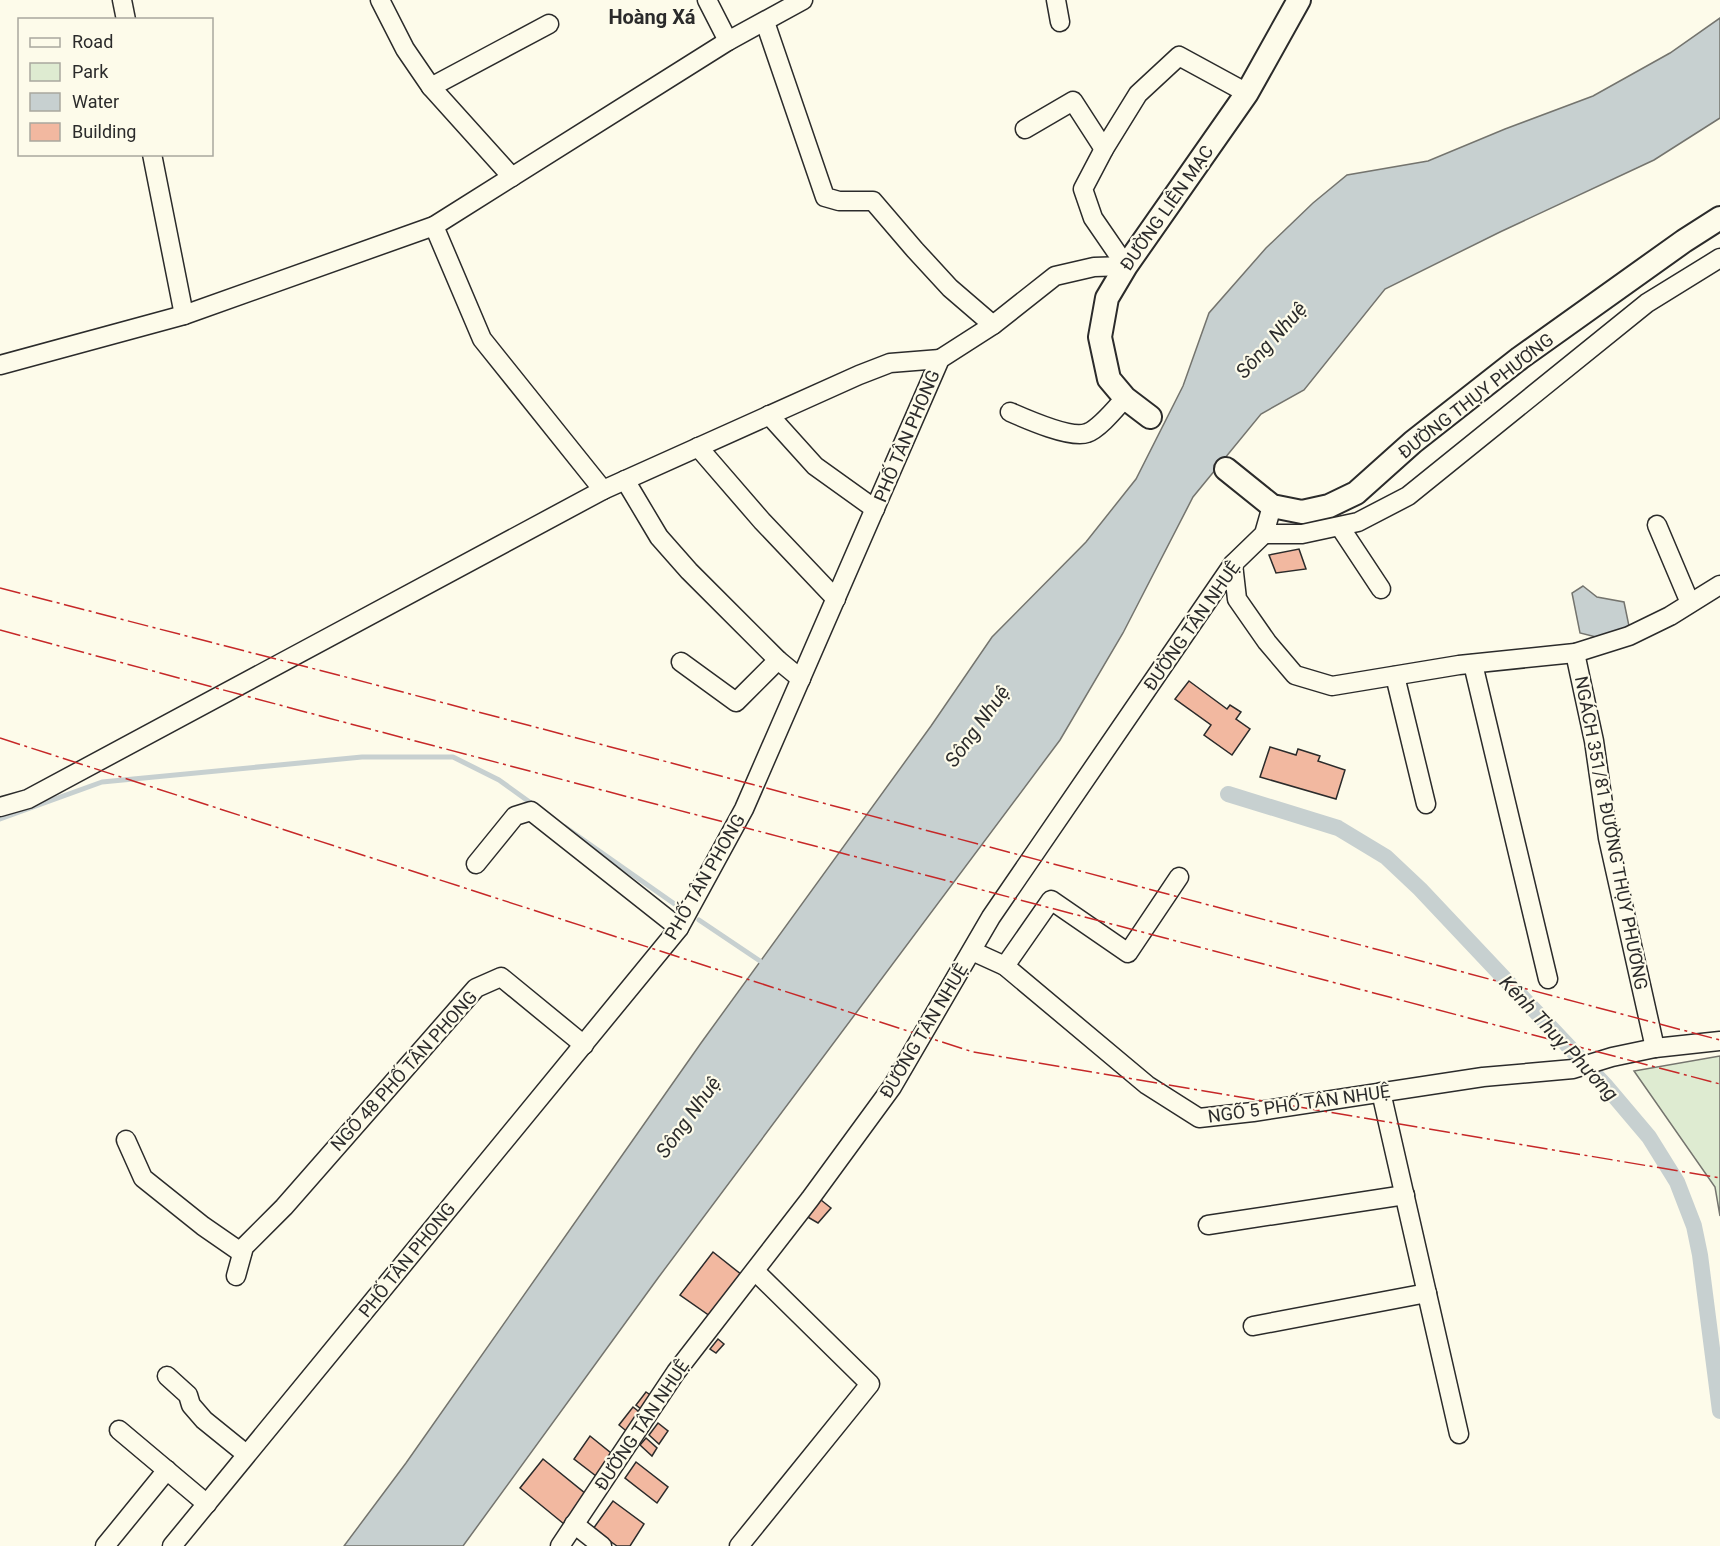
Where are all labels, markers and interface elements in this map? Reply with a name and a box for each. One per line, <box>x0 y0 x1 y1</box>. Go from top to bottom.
district label: Hoàng Xá <box>608 5 696 29</box>
legend <box>18 18 213 156</box>
text: Road <box>72 31 113 52</box>
text: Park <box>72 61 109 82</box>
text: Water <box>72 91 119 112</box>
text: Building <box>72 121 136 142</box>
street label: ĐƯỜNG LIÊN MẠC <box>1116 141 1218 274</box>
water label: Sông Nhuệ <box>1230 297 1312 383</box>
street label: ĐƯỜNG THỤY PHƯƠNG <box>1394 329 1557 463</box>
street label: PHỐ TÂN PHONG <box>868 366 944 505</box>
street label: ĐƯỜNG TÂN NHUỆ <box>1139 557 1244 694</box>
street label: NGÁCH 351/81 ĐƯỜNG THỤY PHƯƠNG <box>1571 674 1652 992</box>
water label: Sông Nhuệ <box>939 681 1015 771</box>
street label: PHỐ TÂN PHONG <box>659 810 749 943</box>
street label: ĐƯỜNG TÂN NHUỆ <box>875 960 972 1102</box>
water label: Kênh Thuỵ Phương <box>1495 970 1623 1106</box>
street label: NGÕ 48 PHỐ TÂN PHONG <box>325 986 481 1155</box>
water label: Sông Nhuệ <box>650 1072 726 1162</box>
street label: NGÕ 5 PHỐ TÂN NHUỆ <box>1206 1079 1391 1127</box>
street label: PHỐ TÂN PHONG <box>353 1197 459 1321</box>
street label: ĐƯỜNG TÂN NHUỆ <box>590 1355 693 1494</box>

